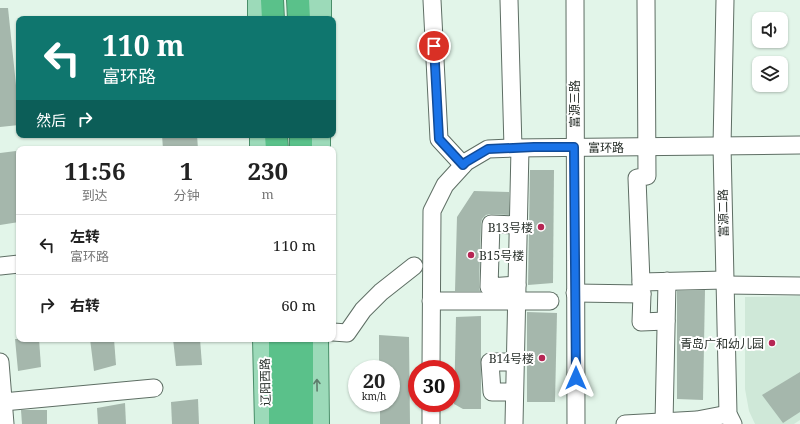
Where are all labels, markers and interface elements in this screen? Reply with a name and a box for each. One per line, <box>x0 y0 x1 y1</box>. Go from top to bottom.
map controls <box>752 12 788 92</box>
button: sound <box>752 12 788 48</box>
text: 110 m <box>102 26 184 64</box>
pin <box>417 29 451 63</box>
icon: left <box>36 32 88 84</box>
icon: arrive <box>423 35 445 57</box>
button: layers <box>752 56 788 92</box>
text: 富环路 <box>102 64 156 88</box>
street label: 富源三路 <box>566 80 583 128</box>
icon: right <box>74 108 96 130</box>
text: 然后 <box>36 110 66 130</box>
street label: 富环路 <box>588 139 624 156</box>
text: 11:56 <box>64 154 125 187</box>
text: 1 <box>180 154 193 187</box>
text: 230 <box>247 154 288 187</box>
text: m <box>262 185 274 203</box>
text: 到达 <box>82 186 108 204</box>
text: 分钟 <box>173 186 199 204</box>
street label: 富源二路 <box>714 189 732 237</box>
place label: B13号楼 <box>488 219 533 236</box>
marker: B13号楼 <box>536 222 546 232</box>
text: 左转 <box>70 226 100 246</box>
icon: left <box>36 234 58 256</box>
text: 110 m <box>273 235 316 255</box>
text: 富环路 <box>70 247 109 265</box>
place label: B15号楼 <box>479 247 524 264</box>
marker: B15号楼 <box>466 250 476 260</box>
icon: right <box>36 294 58 316</box>
text: 右转 <box>70 295 100 315</box>
text: 60 m <box>281 295 316 315</box>
place label: 青岛广和幼儿园 <box>680 335 764 352</box>
marker: 青岛广和幼儿园 <box>767 338 777 348</box>
place label: B14号楼 <box>489 350 534 367</box>
marker: B14号楼 <box>537 353 547 363</box>
position arrow <box>555 357 597 399</box>
street label: 辽阳西路 <box>256 358 274 406</box>
speed limit sign: 30 <box>408 360 460 412</box>
text: 20 <box>363 367 385 394</box>
one-way arrow <box>313 379 321 392</box>
text: km/h <box>362 389 386 403</box>

